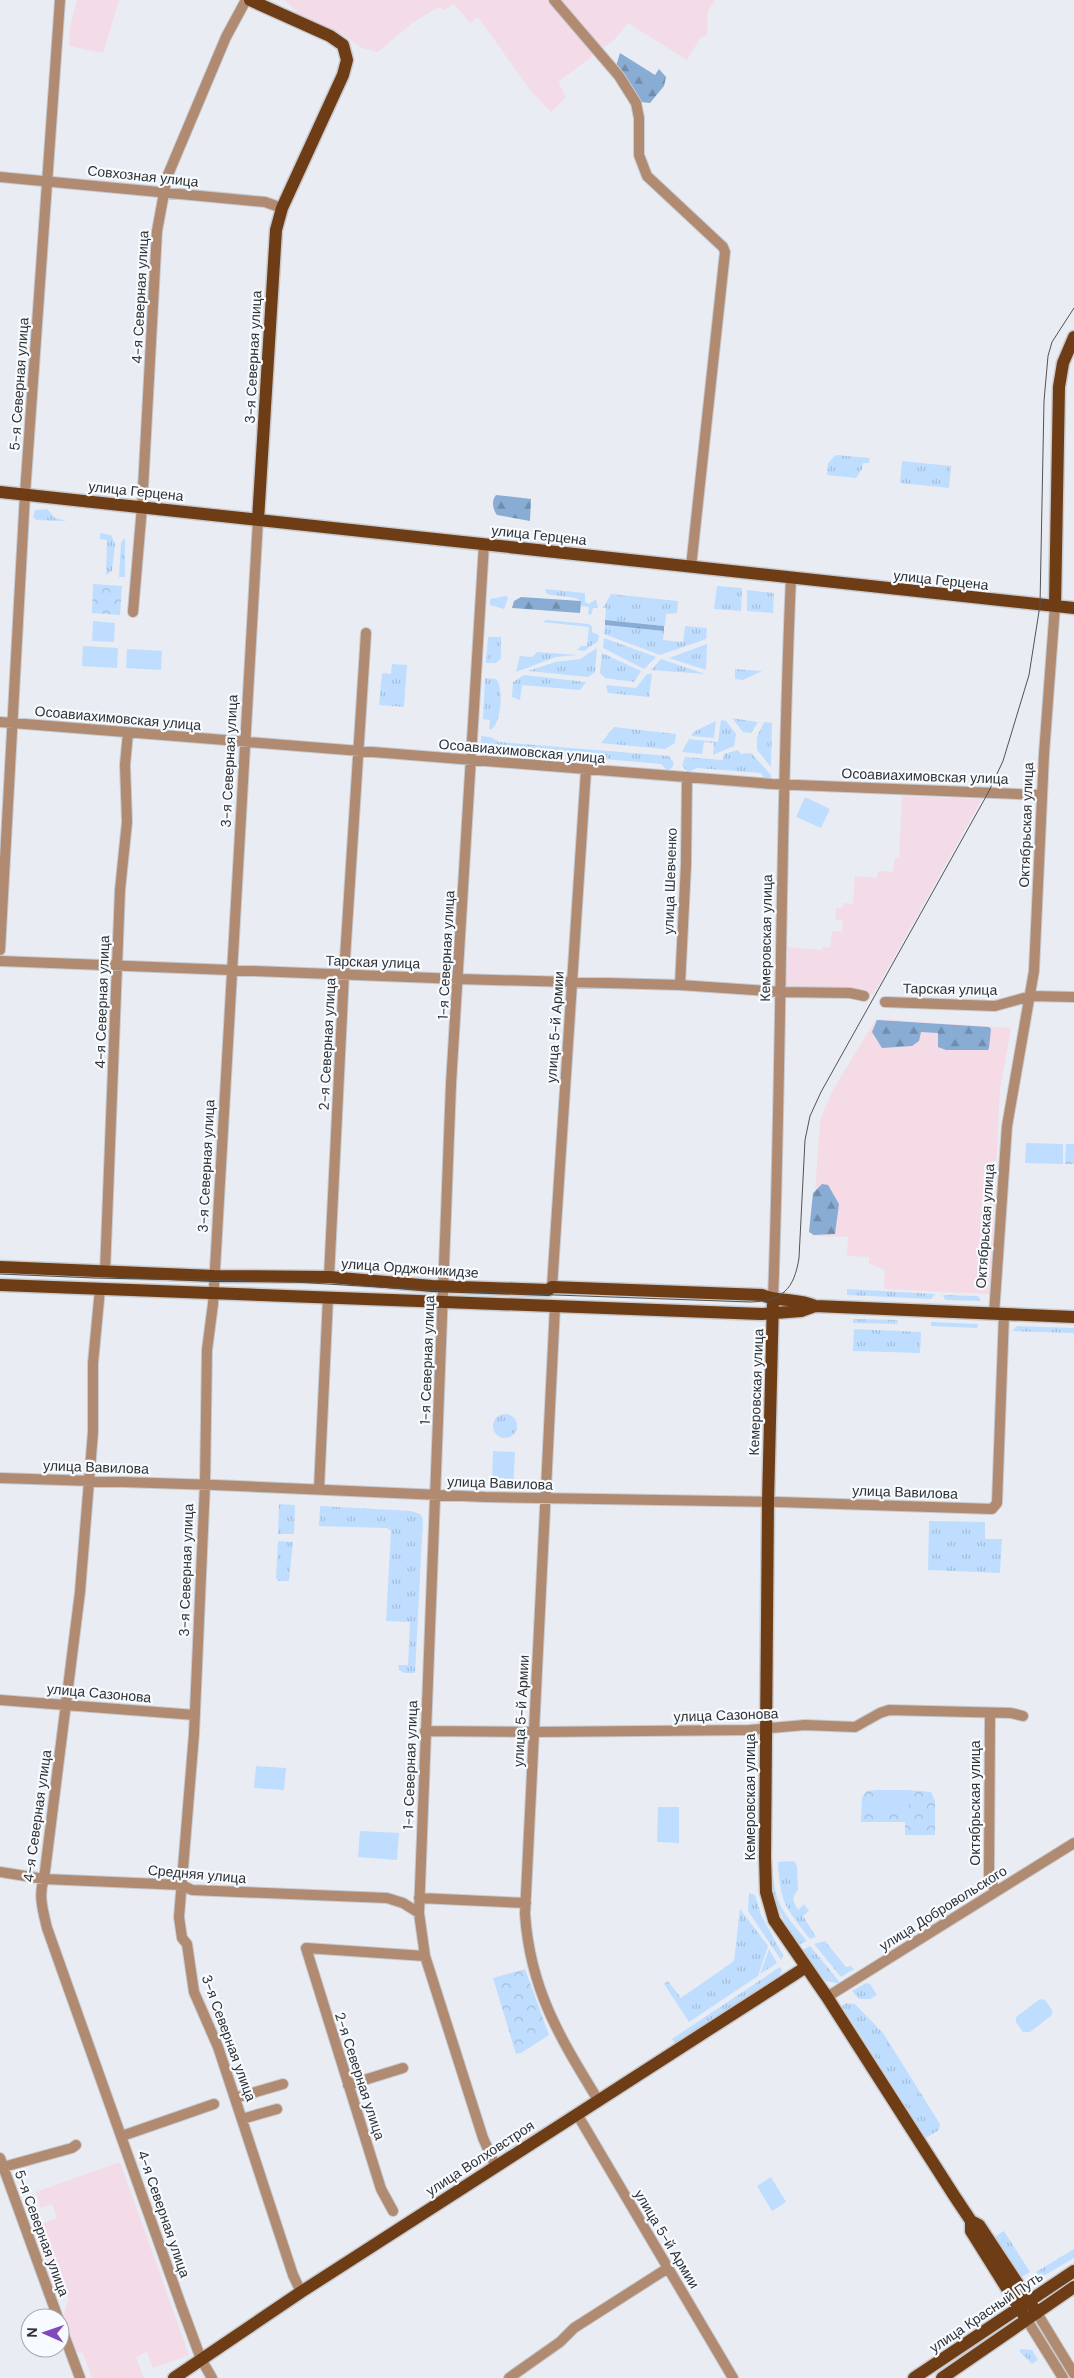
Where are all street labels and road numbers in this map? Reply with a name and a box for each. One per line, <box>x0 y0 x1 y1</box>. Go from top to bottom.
street label: Совхозная улица <box>87 161 200 191</box>
street label: 4-я Северная улица <box>128 230 152 364</box>
street label: 3-я Северная улица <box>241 290 265 424</box>
street label: 5-я Северная улица <box>5 317 33 451</box>
street label: улица Герцена <box>88 477 185 505</box>
street label: улица Герцена <box>491 521 588 549</box>
street label: улица Герцена <box>893 566 990 594</box>
street label: 3-я Северная улица <box>217 694 241 828</box>
street label: Осоавиахимовская улица <box>34 702 202 734</box>
street label: Осоавиахимовская улица <box>438 735 606 767</box>
street label: Октябрьская улица <box>1015 762 1037 888</box>
street label: Осоавиахимовская улица <box>841 764 1009 788</box>
street label: улица Шевченко <box>659 827 681 935</box>
street label: Кемеровская улица <box>756 874 776 1002</box>
street label: 1-я Северная улица <box>434 890 458 1020</box>
street label: 4-я Северная улица <box>91 935 113 1069</box>
street label: Тарская улица <box>325 951 421 973</box>
street label: улица 5-й Армии <box>542 970 568 1084</box>
street label: 2-я Северная улица <box>315 977 339 1111</box>
street label: Тарская улица <box>903 979 998 999</box>
street label: 3-я Северная улица <box>194 1099 218 1233</box>
street label: Октябрьская улица <box>972 1163 998 1289</box>
street label: улица Орджоникидзе <box>341 1254 479 1282</box>
street label: 1-я Северная улица <box>416 1295 438 1425</box>
street label: Кемеровская улица <box>745 1328 767 1456</box>
street label: улица Вавилова <box>43 1456 149 1478</box>
street label: улица Вавилова <box>447 1472 553 1494</box>
street label: улица Вавилова <box>852 1481 958 1503</box>
street label: 3-я Северная улица <box>175 1503 197 1637</box>
street label: улица 5-й Армии <box>509 1654 533 1768</box>
street label: улица Сазонова <box>46 1679 152 1707</box>
street label: 1-я Северная улица <box>399 1700 421 1830</box>
street label: улица Сазонова <box>673 1704 779 1726</box>
street label: Кемеровская улица <box>741 1733 759 1861</box>
street label: Октябрьская улица <box>966 1740 984 1866</box>
street label: 4-я Северная улица <box>19 1748 55 1883</box>
street label: Средняя улица <box>147 1861 247 1887</box>
street label: улица Добровольского <box>876 1861 1010 1955</box>
street label: 3-я Северная улица <box>198 1972 260 2104</box>
street label: 2-я Северная улица <box>331 2010 389 2142</box>
street label: улица Волховстроя <box>422 2116 538 2200</box>
street label: 4-я Северная улица <box>134 2148 194 2280</box>
street label: 5-я Северная улица <box>11 2167 73 2299</box>
street label: улица 5-й Армии <box>630 2186 704 2292</box>
street label: улица Красный Путь <box>926 2267 1046 2357</box>

